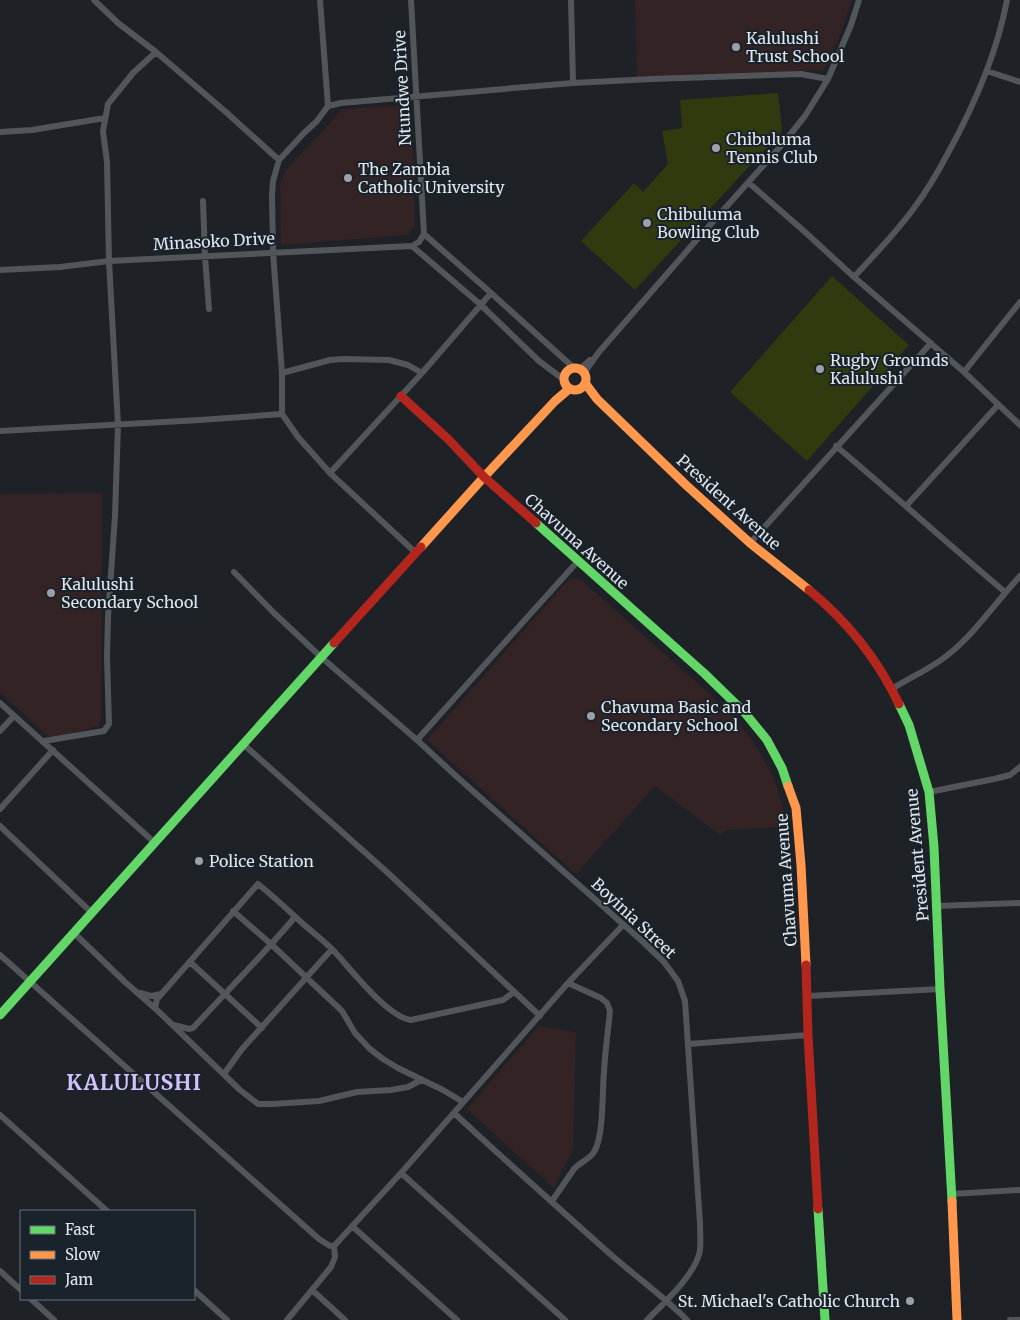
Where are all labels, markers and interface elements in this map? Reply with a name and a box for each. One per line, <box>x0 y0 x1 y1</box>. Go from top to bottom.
place label: Kalulushi Trust School <box>746 28 844 66</box>
street label: Ntundwe Drive <box>389 30 415 146</box>
marker: Kalulushi Trust School <box>730 41 742 53</box>
place label: Chibuluma Tennis Club <box>726 129 818 167</box>
marker: Chibuluma Tennis Club <box>710 142 722 154</box>
place label: The Zambia Catholic University <box>358 159 505 197</box>
marker: The Zambia Catholic University <box>342 172 354 184</box>
place label: Chibuluma Bowling Club <box>657 204 760 242</box>
marker: Chibuluma Bowling Club <box>641 217 653 229</box>
street label: Minasoko Drive <box>153 228 275 254</box>
place label: Rugby Grounds Kalulushi <box>830 350 949 388</box>
marker: Rugby Grounds Kalulushi <box>814 363 826 375</box>
street label: President Avenue <box>673 450 785 554</box>
street label: Chavuma Avenue <box>521 489 633 593</box>
place label: Kalulushi Secondary School <box>61 574 198 612</box>
marker: Kalulushi Secondary School <box>45 587 57 599</box>
place label: Chavuma Basic and Secondary School <box>601 697 751 735</box>
marker: Chavuma Basic and Secondary School <box>585 710 597 722</box>
street label: President Avenue <box>901 788 933 922</box>
street label: Chavuma Avenue <box>771 813 801 947</box>
place label: Police Station <box>209 851 314 871</box>
marker: Police Station <box>193 855 205 867</box>
street label: Boyinia Street <box>587 874 681 963</box>
district label: KALULUSHI <box>66 1069 202 1096</box>
legend <box>20 1210 195 1300</box>
text: Fast <box>65 1220 95 1239</box>
text: Slow <box>65 1245 100 1264</box>
text: Jam <box>64 1270 93 1289</box>
place label: St. Michael's Catholic Church <box>678 1291 900 1311</box>
marker: St. Michael's Catholic Church <box>904 1295 916 1307</box>

